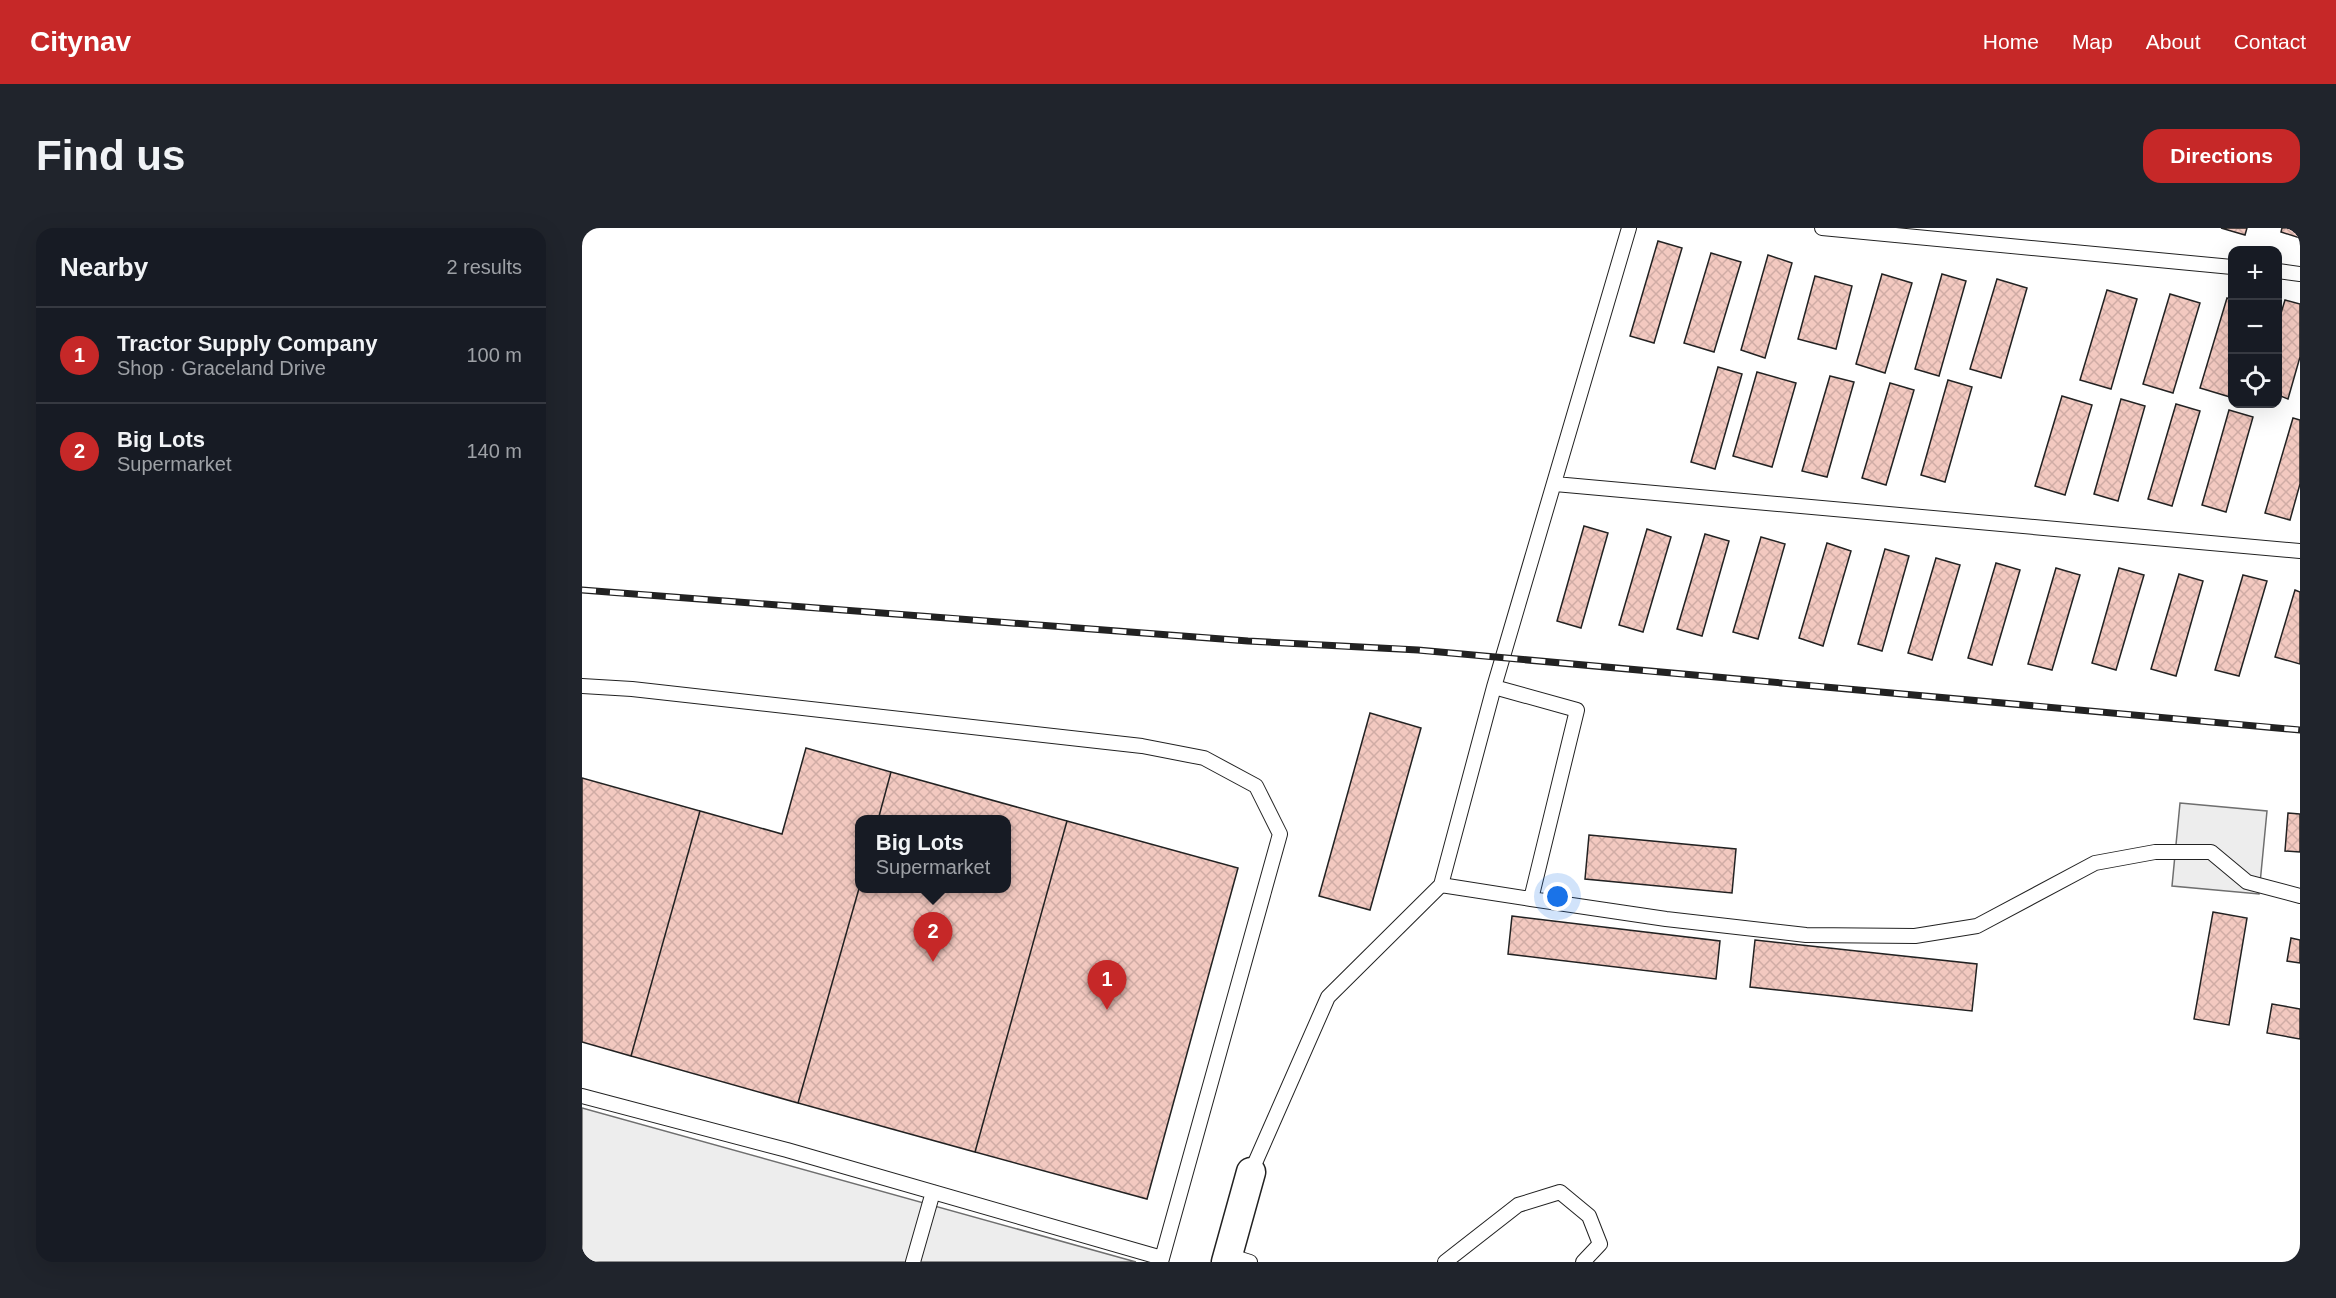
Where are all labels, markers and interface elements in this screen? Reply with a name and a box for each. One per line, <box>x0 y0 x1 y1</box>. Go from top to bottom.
text: Citynav <box>30 26 131 57</box>
text: Home <box>1983 30 2039 53</box>
text: Map <box>2072 30 2113 53</box>
text: About <box>2146 30 2201 53</box>
text: Contact <box>2234 30 2306 53</box>
button: Directions <box>2143 129 2300 183</box>
text: Find us <box>36 132 185 179</box>
map controls <box>2228 246 2282 408</box>
button: + <box>2228 246 2282 300</box>
text: Nearby <box>60 252 148 282</box>
text: 2 results <box>446 256 522 278</box>
button: − <box>2228 300 2282 354</box>
text: Tractor Supply Company <box>117 331 377 356</box>
text: 1 <box>74 344 85 366</box>
text: 100 m <box>466 344 522 366</box>
button: locate <box>2228 354 2282 408</box>
text: Shop · Graceland Drive <box>117 357 326 379</box>
text: Big Lots <box>117 427 205 452</box>
text: 2 <box>74 440 85 462</box>
text: 140 m <box>466 440 522 462</box>
text: Supermarket <box>117 453 232 475</box>
popup <box>855 815 1011 893</box>
text: Big Lots <box>876 830 964 855</box>
text: Supermarket <box>876 856 990 878</box>
your location <box>1543 882 1572 911</box>
pin: 2 <box>914 912 952 962</box>
pin: 1 <box>1088 960 1126 1010</box>

